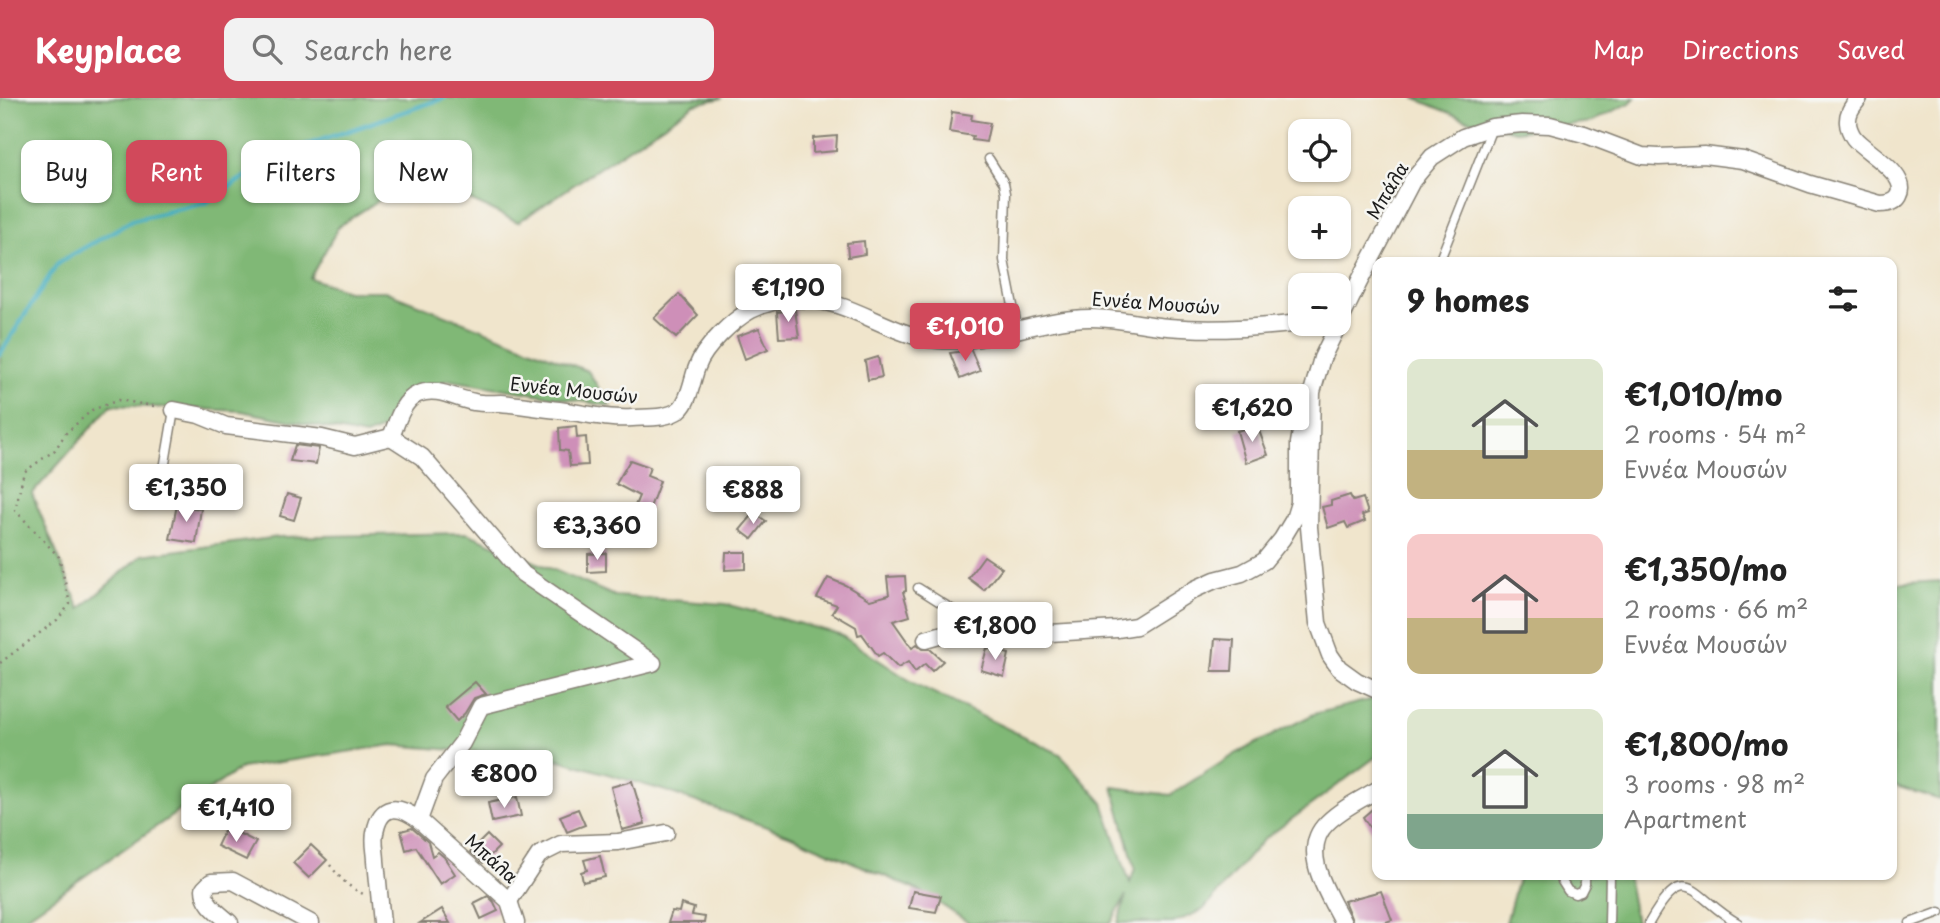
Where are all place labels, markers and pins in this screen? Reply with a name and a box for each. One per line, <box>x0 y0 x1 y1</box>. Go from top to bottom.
pin: €1,190 <box>731 264 845 324</box>
pin: €1,010 <box>908 303 1022 363</box>
pin: €1,620 <box>1195 384 1309 444</box>
pin: €1,350 <box>129 464 243 524</box>
pin: €888 <box>712 466 794 526</box>
pin: €3,360 <box>540 503 654 562</box>
pin: €1,800 <box>938 602 1052 662</box>
pin: €800 <box>463 750 545 810</box>
pin: €1,410 <box>179 784 293 844</box>

